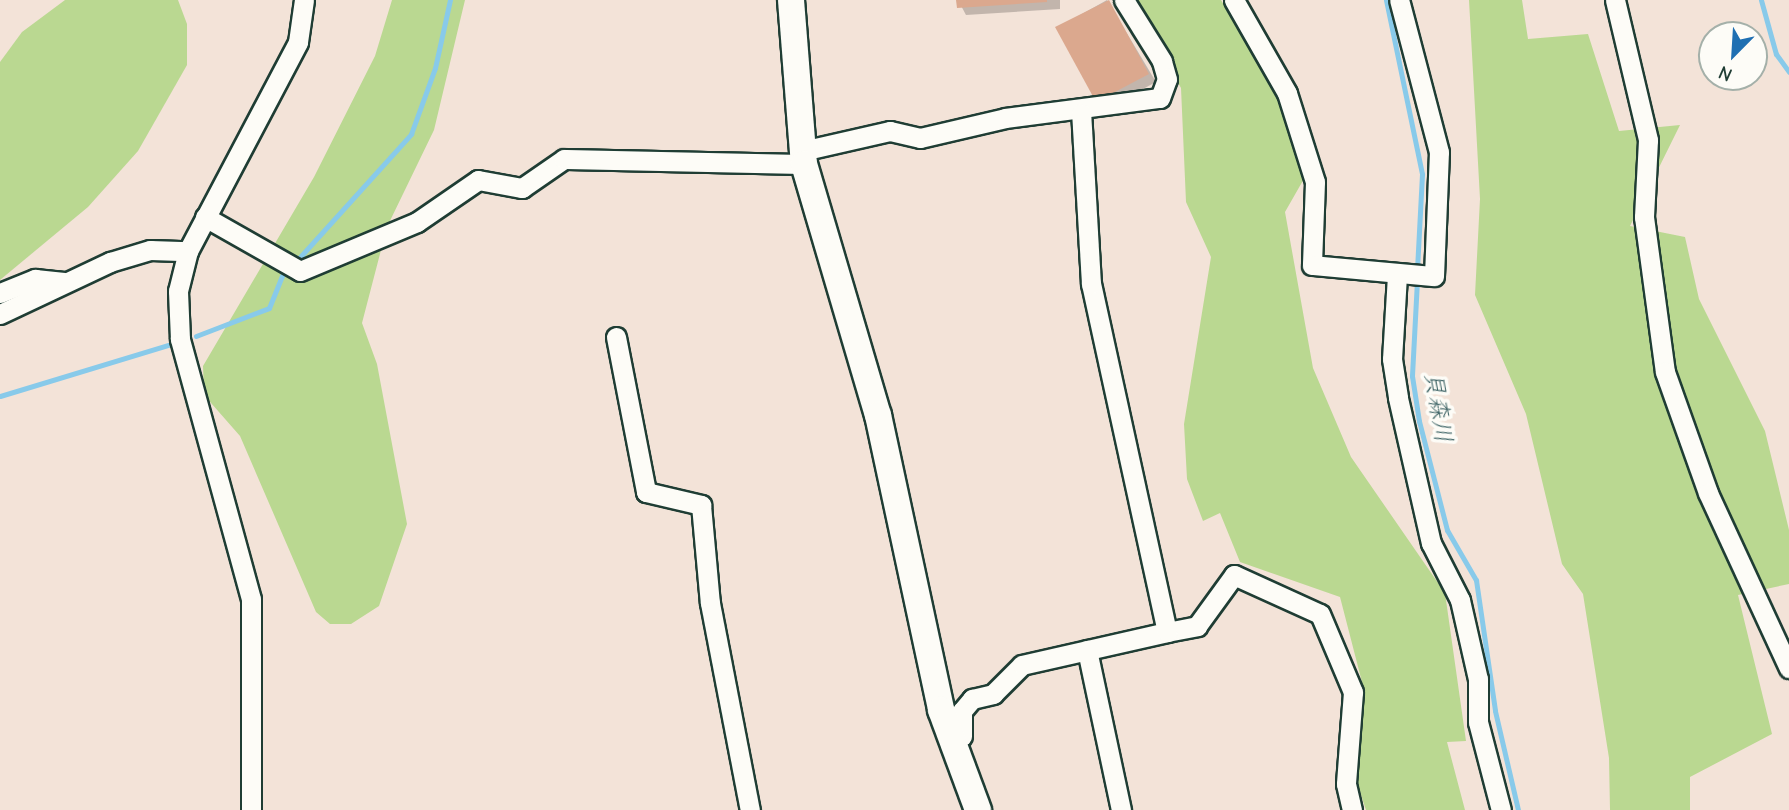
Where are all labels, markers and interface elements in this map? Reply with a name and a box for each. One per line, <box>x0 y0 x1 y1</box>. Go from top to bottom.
north arrow <box>1698 21 1768 91</box>
text: N <box>1715 61 1735 86</box>
water label: 貝森川 <box>1418 369 1458 445</box>

